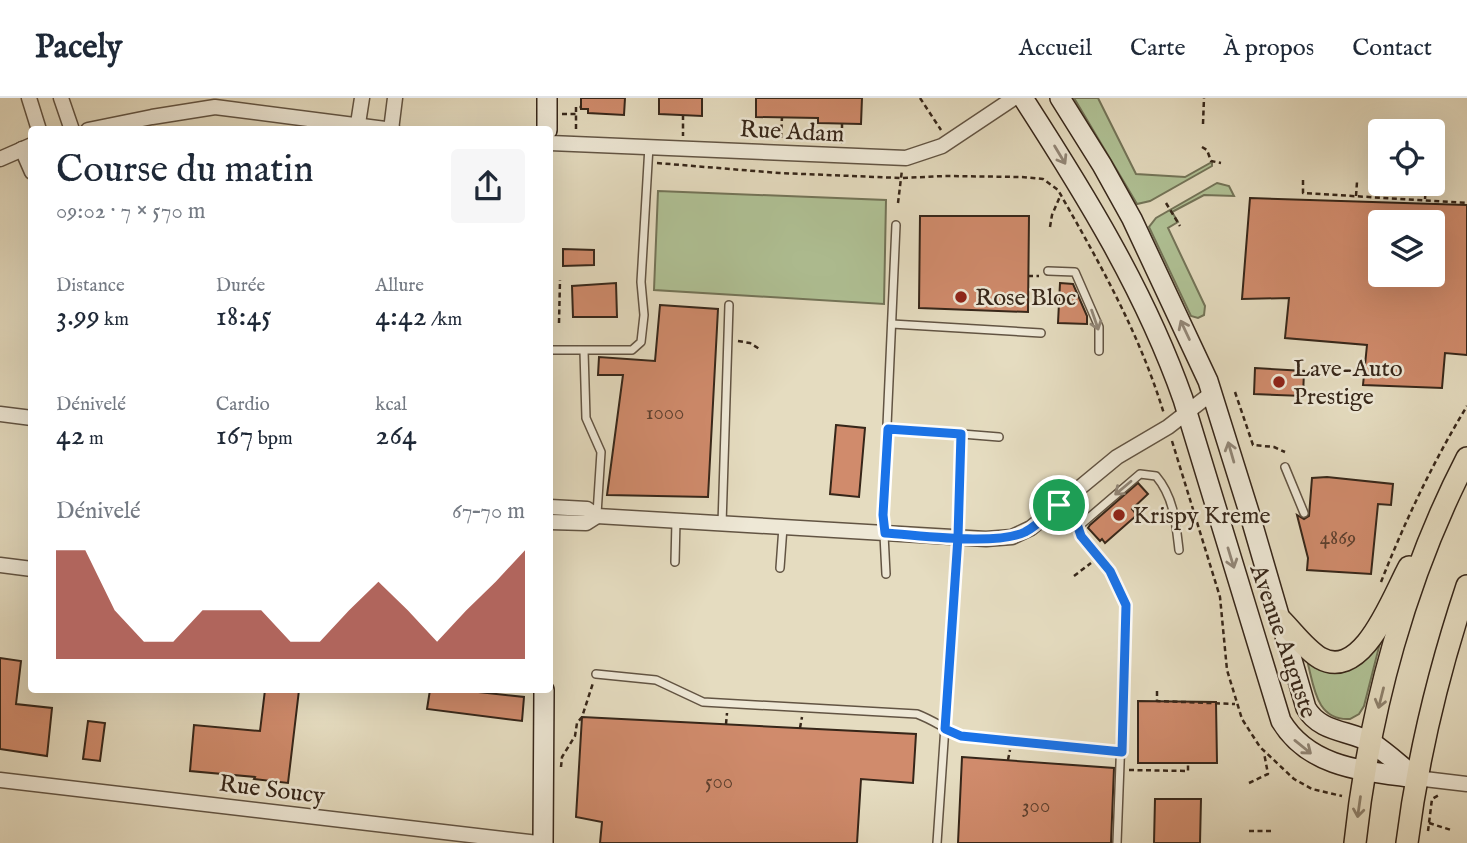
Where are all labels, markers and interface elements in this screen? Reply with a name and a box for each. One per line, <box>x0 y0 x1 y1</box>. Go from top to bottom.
text: Pacely <box>35 27 122 69</box>
text: Accueil <box>1019 33 1092 64</box>
text: Carte <box>1130 33 1186 64</box>
text: À propos <box>1224 33 1314 64</box>
text: Contact <box>1352 33 1432 64</box>
street label: Rue Adam <box>739 114 845 151</box>
map controls <box>1368 119 1445 287</box>
button: locate <box>1368 119 1445 196</box>
one-way arrow <box>1054 145 1068 165</box>
text: Course du matin <box>56 147 314 195</box>
button: share <box>451 149 525 223</box>
text: 09:02 · 7 × 570 m <box>56 197 206 226</box>
button: layers <box>1368 210 1445 287</box>
text: Distance <box>56 274 125 298</box>
text: Durée <box>216 274 265 298</box>
text: Allure <box>375 274 424 298</box>
place label: Rose Bloc <box>975 283 1076 314</box>
marker: Rose Bloc <box>953 289 969 305</box>
text: 3.99 <box>56 298 100 336</box>
text: 18:45 <box>216 298 272 336</box>
text: 4:42 <box>375 298 427 336</box>
text: km <box>100 308 129 332</box>
text: /km <box>427 308 462 332</box>
one-way arrow <box>1090 309 1103 331</box>
one-way arrow <box>1178 320 1191 341</box>
place label: Lave-Auto Prestige <box>1293 354 1403 413</box>
marker: Lave-Auto Prestige <box>1271 374 1287 390</box>
text: Dénivelé <box>56 393 126 417</box>
text: Cardio <box>216 393 270 417</box>
text: kcal <box>375 393 407 417</box>
house number: 1000 <box>646 400 684 427</box>
text: 42 <box>56 417 85 455</box>
text: 167 <box>216 417 254 455</box>
text: 264 <box>375 417 417 455</box>
text: m <box>85 427 104 451</box>
text: bpm <box>254 427 293 451</box>
one-way arrow <box>1224 442 1237 464</box>
pin <box>1029 475 1089 535</box>
one-way arrow <box>1115 480 1133 496</box>
icon: arrive <box>1040 486 1078 524</box>
text: Dénivelé <box>56 497 141 526</box>
text: 67–70 m <box>452 497 525 526</box>
place label: Krispy Kreme <box>1133 501 1270 532</box>
marker: Krispy Kreme <box>1111 507 1127 523</box>
house number: 4869 <box>1320 525 1356 552</box>
one-way arrow <box>1225 547 1238 569</box>
street label: Avenue Auguste <box>1241 560 1323 722</box>
one-way arrow <box>1374 686 1387 709</box>
one-way arrow <box>1293 739 1311 754</box>
street label: Rue Soucy <box>217 769 327 812</box>
house number: 500 <box>705 769 733 796</box>
house number: 300 <box>1022 793 1050 820</box>
one-way arrow <box>1353 795 1366 818</box>

